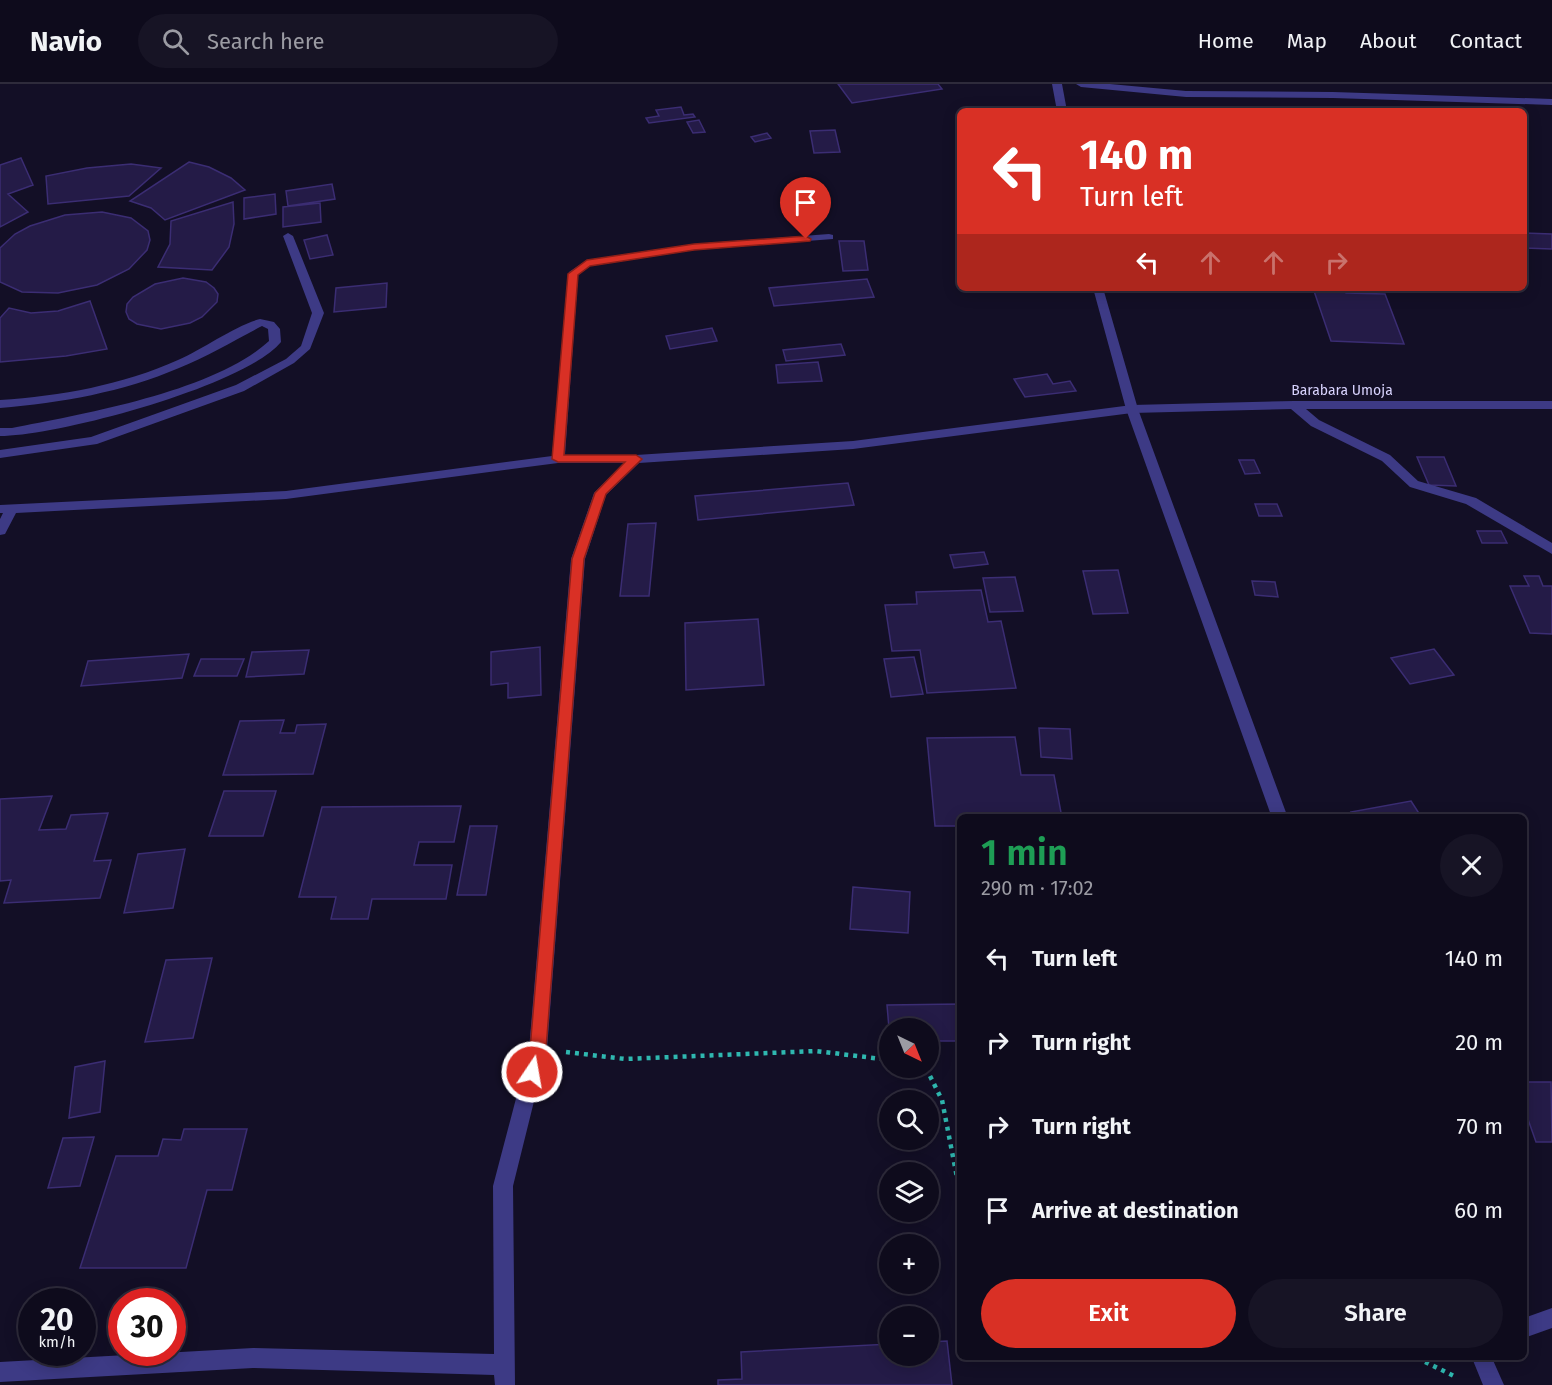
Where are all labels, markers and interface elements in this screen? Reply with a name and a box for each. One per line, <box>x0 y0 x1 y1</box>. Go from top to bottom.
search box <box>138 14 558 68</box>
text: Navio <box>30 25 102 58</box>
icon: search <box>159 25 192 58</box>
text: Search here <box>207 28 325 55</box>
text: Home <box>1198 28 1254 54</box>
text: Map <box>1287 28 1327 54</box>
text: About <box>1360 28 1417 54</box>
text: Contact <box>1450 28 1522 54</box>
text: 140 m <box>1080 130 1193 180</box>
icon: left <box>981 132 1059 210</box>
pin <box>780 177 831 239</box>
text: Turn left <box>1080 181 1183 213</box>
icon: arrive <box>789 186 822 219</box>
icon: left <box>1131 246 1164 279</box>
icon: ahead <box>1194 246 1227 279</box>
icon: ahead <box>1257 246 1290 279</box>
icon: right <box>1320 246 1353 279</box>
street label: Barabara Umoja <box>1291 382 1393 399</box>
text: 1 min <box>981 831 1068 875</box>
button: close <box>1440 834 1503 897</box>
text: 290 m · 17:02 <box>981 876 1093 900</box>
icon: left <box>981 942 1014 975</box>
text: Turn left <box>1032 945 1117 972</box>
text: 140 m <box>1445 945 1503 972</box>
north arrow <box>879 1018 939 1078</box>
map controls <box>879 1018 939 1366</box>
icon: right <box>981 1026 1014 1059</box>
text: Turn right <box>1032 1029 1131 1056</box>
text: 20 m <box>1455 1029 1503 1056</box>
position arrow <box>500 1040 564 1104</box>
button: search <box>879 1090 939 1150</box>
icon: right <box>981 1110 1014 1143</box>
text: Turn right <box>1032 1113 1131 1140</box>
text: 70 m <box>1457 1113 1503 1140</box>
button: layers <box>879 1162 939 1222</box>
icon: arrive <box>981 1194 1014 1227</box>
text: Arrive at destination <box>1032 1197 1239 1224</box>
text: 60 m <box>1454 1197 1503 1224</box>
button: + <box>879 1234 939 1294</box>
button: Exit <box>981 1279 1236 1348</box>
button: Share <box>1248 1279 1503 1348</box>
speed limit sign: 30 <box>108 1288 186 1366</box>
text: 20 <box>40 1302 74 1338</box>
button: − <box>879 1306 939 1366</box>
text: km/h <box>38 1333 76 1351</box>

